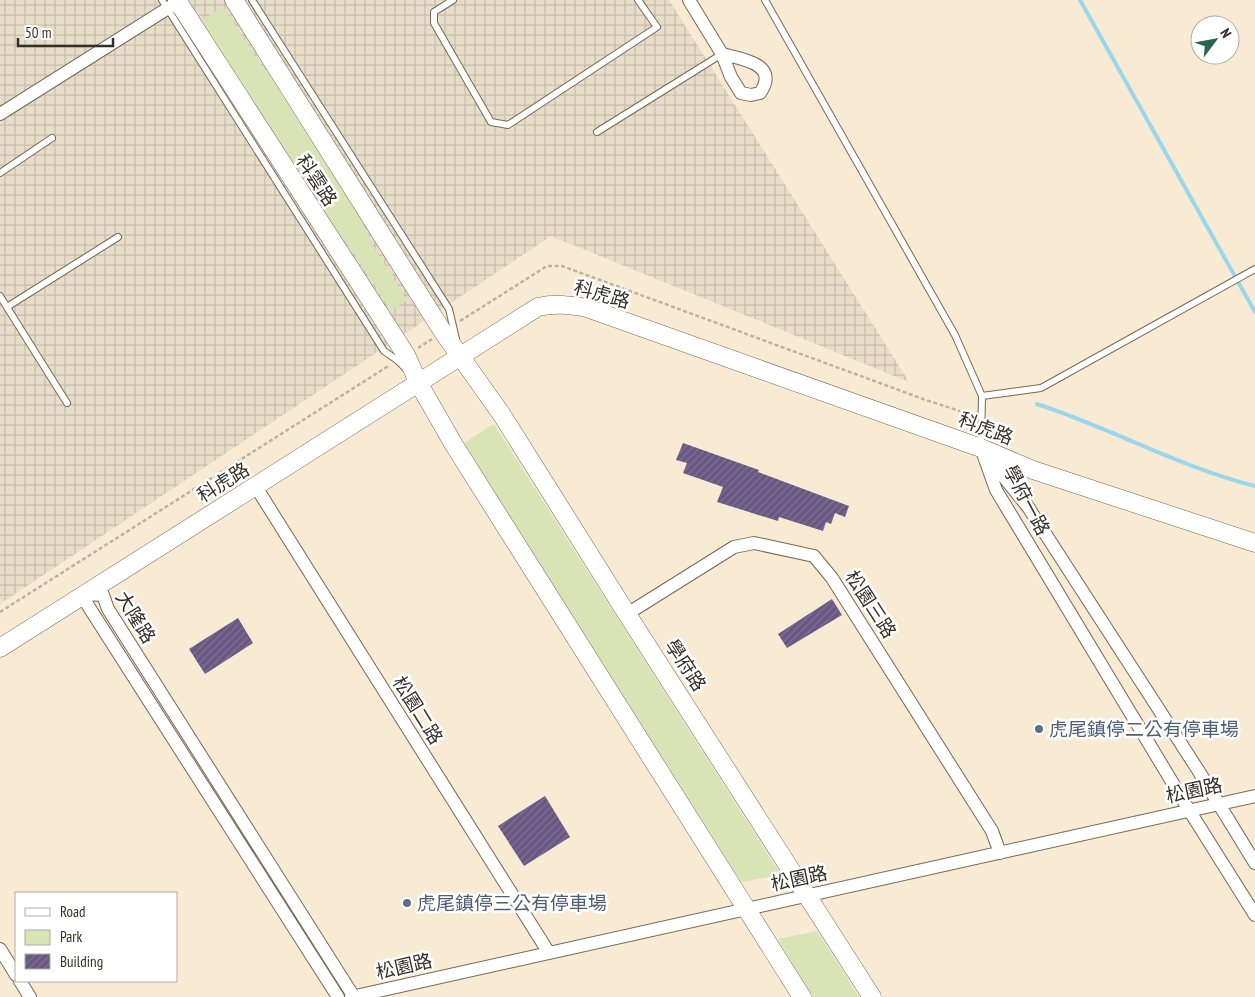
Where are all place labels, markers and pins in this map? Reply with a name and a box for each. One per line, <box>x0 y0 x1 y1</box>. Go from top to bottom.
place label: 虎尾鎮停二公有停車場 <box>1049 717 1239 741</box>
marker: 虎尾鎮停二公有停車場 <box>1033 723 1045 735</box>
place label: 虎尾鎮停三公有停車場 <box>417 891 607 915</box>
marker: 虎尾鎮停三公有停車場 <box>401 897 413 909</box>

